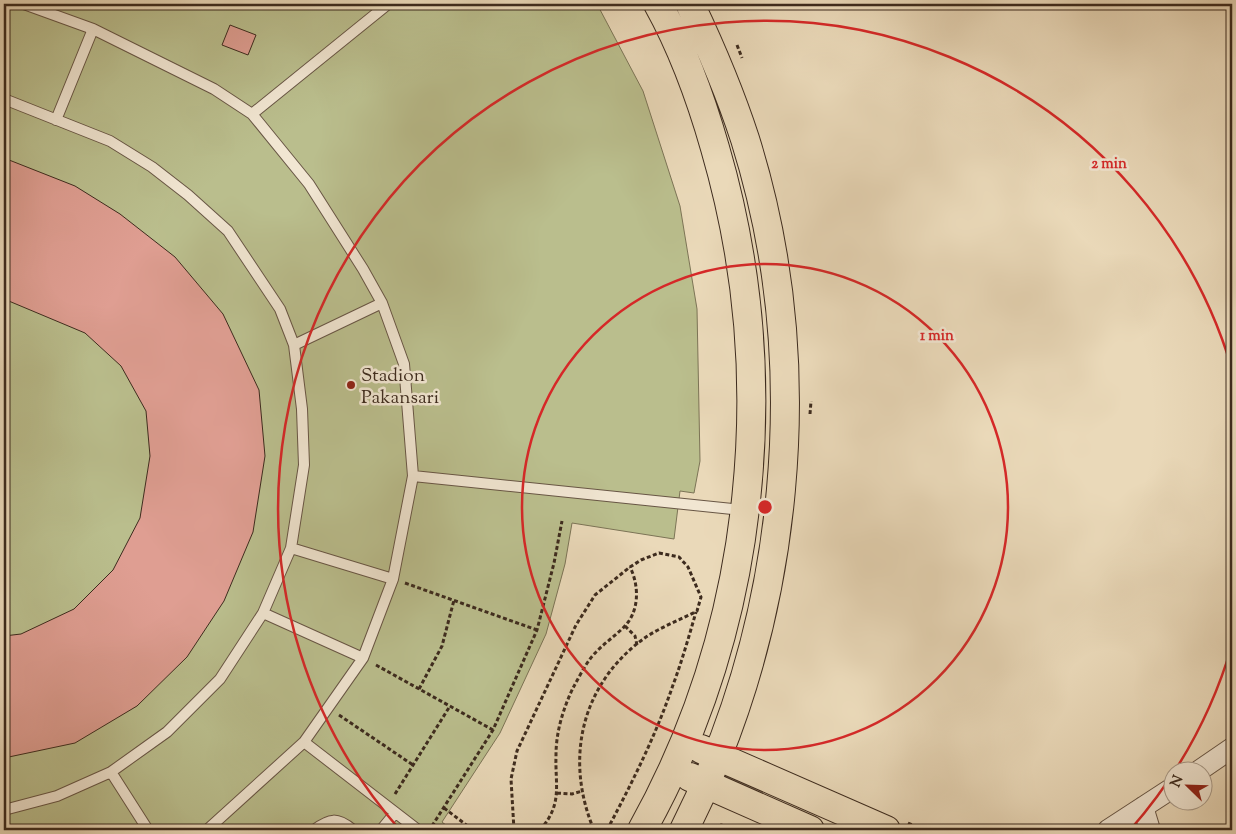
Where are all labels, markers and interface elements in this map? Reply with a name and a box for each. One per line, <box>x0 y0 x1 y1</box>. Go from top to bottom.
text: 2 min <box>1091 154 1127 175</box>
text: 1 min <box>920 326 954 347</box>
place label: Stadion Pakansari <box>361 363 439 412</box>
marker: Stadion Pakansari <box>345 379 357 391</box>
centre of rings <box>756 498 774 516</box>
north arrow <box>1164 762 1214 812</box>
text: N <box>1166 773 1189 791</box>

